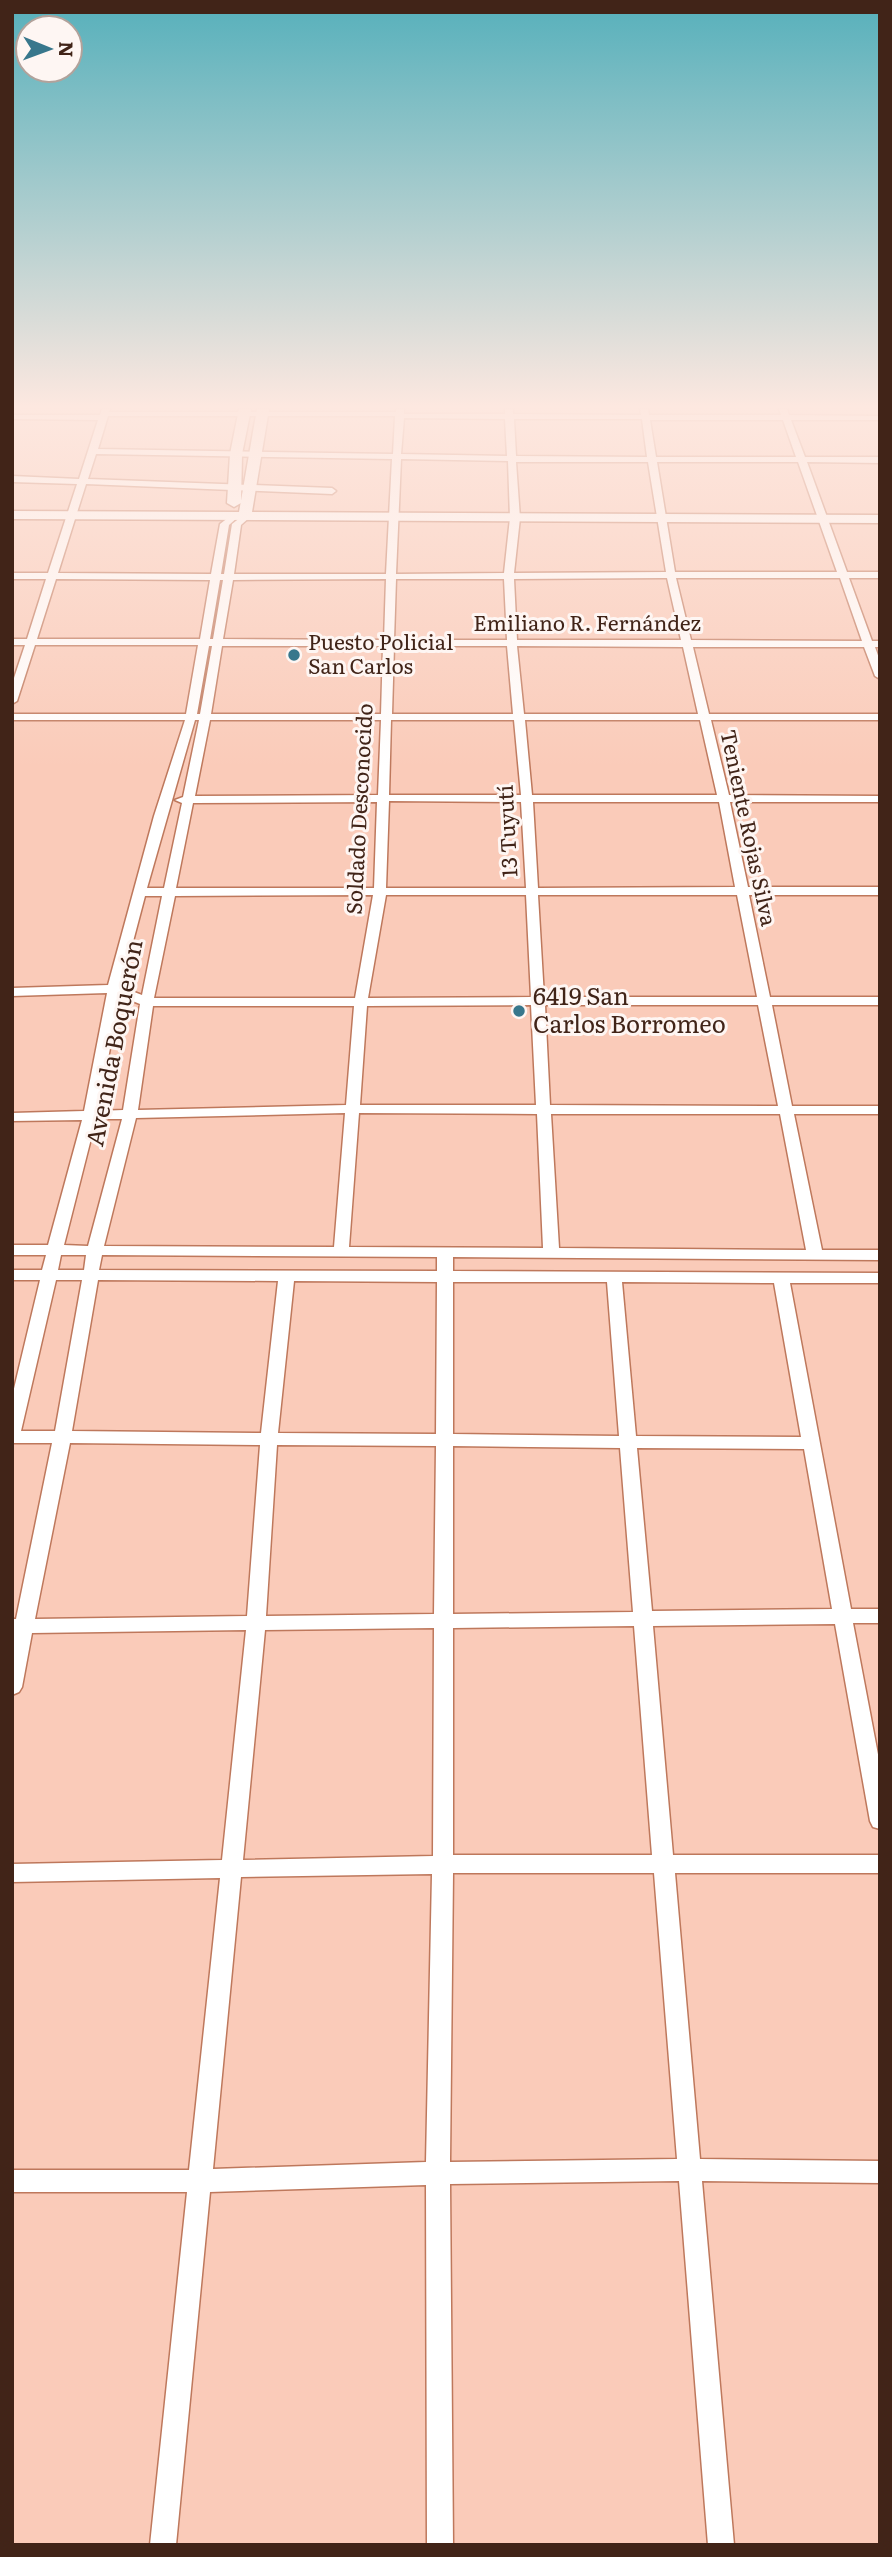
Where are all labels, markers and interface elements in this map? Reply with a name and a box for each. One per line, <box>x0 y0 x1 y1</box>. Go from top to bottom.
north arrow <box>14 14 84 84</box>
text: N <box>53 41 81 58</box>
street label: Emiliano R. Fernández <box>473 606 701 637</box>
place label: Puesto Policial San Carlos <box>308 625 453 680</box>
marker: Puesto Policial San Carlos <box>286 647 302 663</box>
street label: Soldado Desconocido <box>336 702 379 915</box>
street label: Teniente Rojas Silva <box>714 726 787 929</box>
street label: 13 Tuyutí <box>488 784 523 878</box>
street label: Avenida Boquerón <box>75 936 150 1149</box>
place label: 6419 San Carlos Borromeo <box>533 977 726 1040</box>
marker: 6419 San Carlos Borromeo <box>511 1003 527 1019</box>

